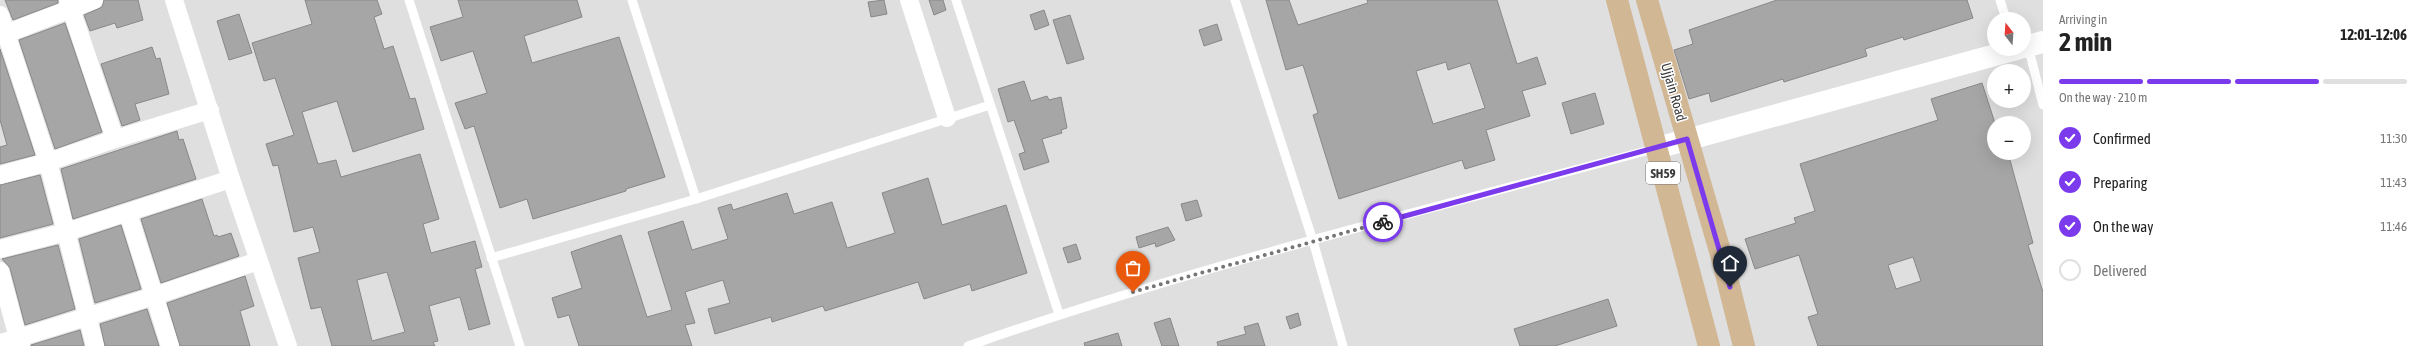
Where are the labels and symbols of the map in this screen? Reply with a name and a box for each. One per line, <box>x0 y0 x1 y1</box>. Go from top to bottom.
north arrow <box>1987 12 2031 56</box>
street label: Ujjain Road <box>1658 61 1690 123</box>
road number: SH59 <box>1646 162 1680 184</box>
courier <box>1363 202 1403 242</box>
pin <box>1713 246 1747 287</box>
pin <box>1116 251 1150 292</box>

